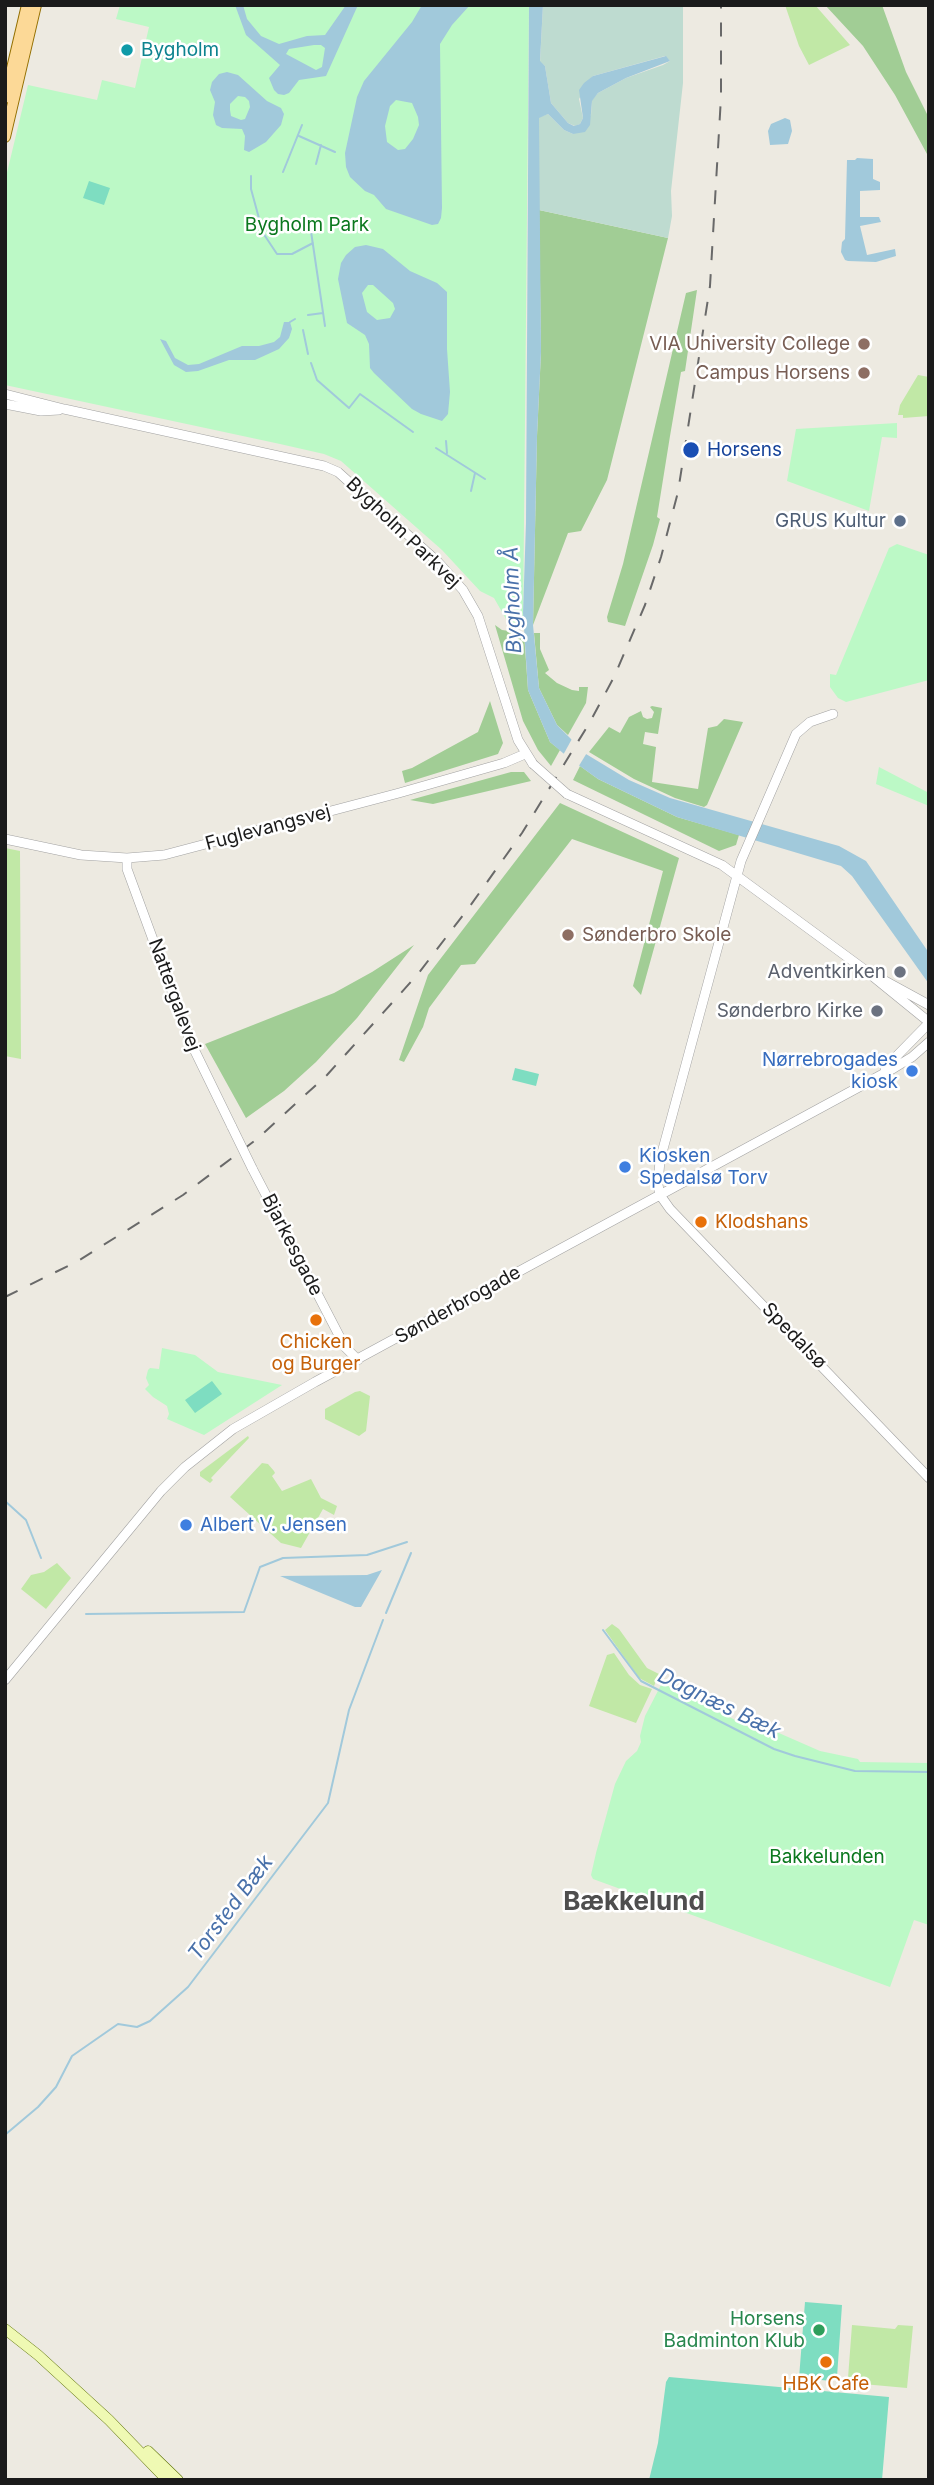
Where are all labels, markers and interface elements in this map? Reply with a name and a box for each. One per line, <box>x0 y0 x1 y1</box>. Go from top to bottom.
place label: Bygholm <box>141 39 219 61</box>
marker: Bygholm <box>119 42 135 58</box>
park label: Bygholm Park <box>245 214 369 236</box>
place label: VIA University College <box>649 333 850 355</box>
marker: VIA University College <box>856 336 872 352</box>
place label: Campus Horsens <box>696 362 850 384</box>
marker: Campus Horsens <box>856 365 872 381</box>
place label: Horsens <box>707 439 782 461</box>
marker: Horsens <box>681 440 701 460</box>
street label: Bygholm Parkvej <box>341 473 465 593</box>
place label: GRUS Kultur <box>775 510 886 532</box>
marker: GRUS Kultur <box>892 513 908 529</box>
water label: Bygholm Å <box>499 546 527 654</box>
street label: Fuglevangsvej <box>203 800 333 856</box>
place label: Sønderbro Skole <box>582 924 731 946</box>
marker: Sønderbro Skole <box>560 927 576 943</box>
street label: Nattergalevej <box>143 936 205 1054</box>
place label: Adventkirken <box>768 961 886 983</box>
marker: Adventkirken <box>892 964 908 980</box>
place label: Sønderbro Kirke <box>717 1000 863 1022</box>
marker: Sønderbro Kirke <box>869 1003 885 1019</box>
place label: Nørrebrogades kiosk <box>762 1049 898 1093</box>
marker: Nørrebrogades kiosk <box>904 1063 920 1079</box>
place label: Kiosken Spedalsø Torv <box>639 1145 768 1189</box>
marker: Kiosken Spedalsø Torv <box>617 1159 633 1175</box>
street label: Bjarkesgade <box>257 1190 327 1300</box>
place label: Klodshans <box>715 1211 809 1233</box>
marker: Klodshans <box>693 1214 709 1230</box>
street label: Sønderbrogade <box>391 1261 525 1349</box>
street label: Spedalsø <box>757 1298 831 1374</box>
marker: Chicken og Burger <box>308 1312 324 1328</box>
place label: Chicken og Burger <box>272 1331 360 1375</box>
place label: Albert V. Jensen <box>200 1514 347 1536</box>
marker: Albert V. Jensen <box>178 1517 194 1533</box>
water label: Dagnæs Bæk <box>653 1663 785 1745</box>
park label: Bakkelunden <box>769 1846 885 1868</box>
water label: Torsted Bæk <box>183 1850 279 1966</box>
district label: Bækkelund <box>563 1886 705 1918</box>
place label: Horsens Badminton Klub <box>664 2308 805 2352</box>
marker: Horsens Badminton Klub <box>811 2322 827 2338</box>
marker: HBK Cafe <box>818 2354 834 2370</box>
place label: HBK Cafe <box>783 2373 869 2395</box>

